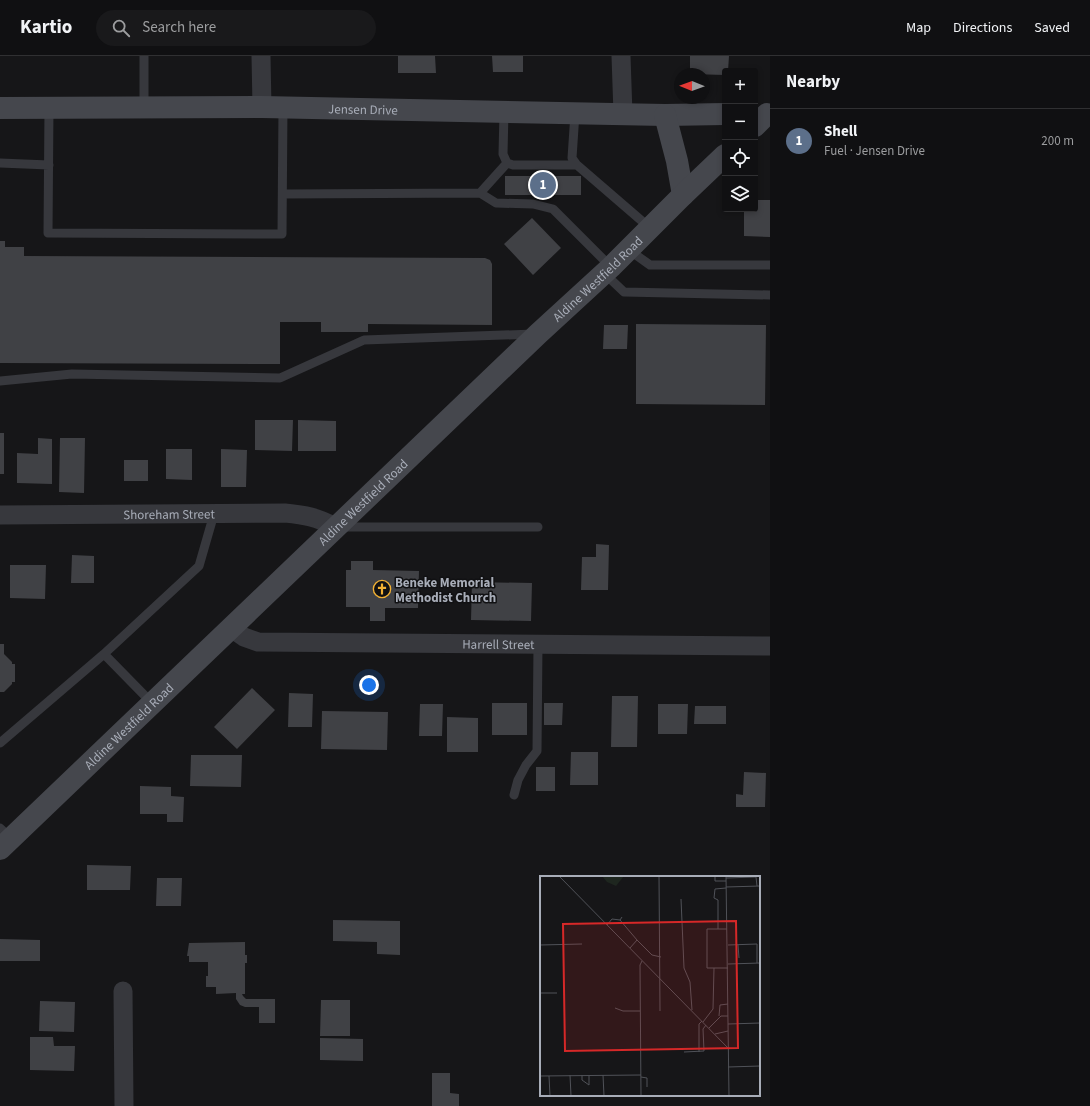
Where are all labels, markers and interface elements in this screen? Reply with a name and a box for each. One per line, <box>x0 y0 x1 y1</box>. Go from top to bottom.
search box <box>96 10 376 46</box>
text: Kartio <box>20 14 72 41</box>
icon: search <box>110 17 132 39</box>
text: Search here <box>142 17 216 38</box>
text: Map <box>906 18 931 38</box>
text: Directions <box>953 18 1012 38</box>
text: Saved <box>1034 18 1070 38</box>
north arrow <box>674 68 710 104</box>
map controls <box>722 68 758 212</box>
button: + <box>722 68 758 104</box>
text: Nearby <box>786 70 840 94</box>
street label: Jensen Drive <box>328 100 398 120</box>
button: − <box>722 104 758 140</box>
text: Shell <box>824 121 857 142</box>
text: 1 <box>796 132 802 150</box>
text: 200 m <box>1041 132 1074 150</box>
button: locate <box>722 140 758 176</box>
text: Fuel · Jensen Drive <box>824 142 925 160</box>
pin: 1 <box>530 170 556 200</box>
button: layers <box>722 176 758 212</box>
street label: Aldine Westfield Road <box>549 232 647 326</box>
street label: Aldine Westfield Road <box>315 455 412 550</box>
street label: Shoreham Street <box>123 505 215 524</box>
place label: Beneke Memorial Methodist Church <box>395 574 496 607</box>
church icon: Beneke Memorial Methodist Church <box>372 579 392 599</box>
street label: Harrell Street <box>462 636 535 654</box>
your location <box>359 675 379 695</box>
street label: Aldine Westfield Road <box>81 679 178 774</box>
inset map <box>540 876 760 1096</box>

